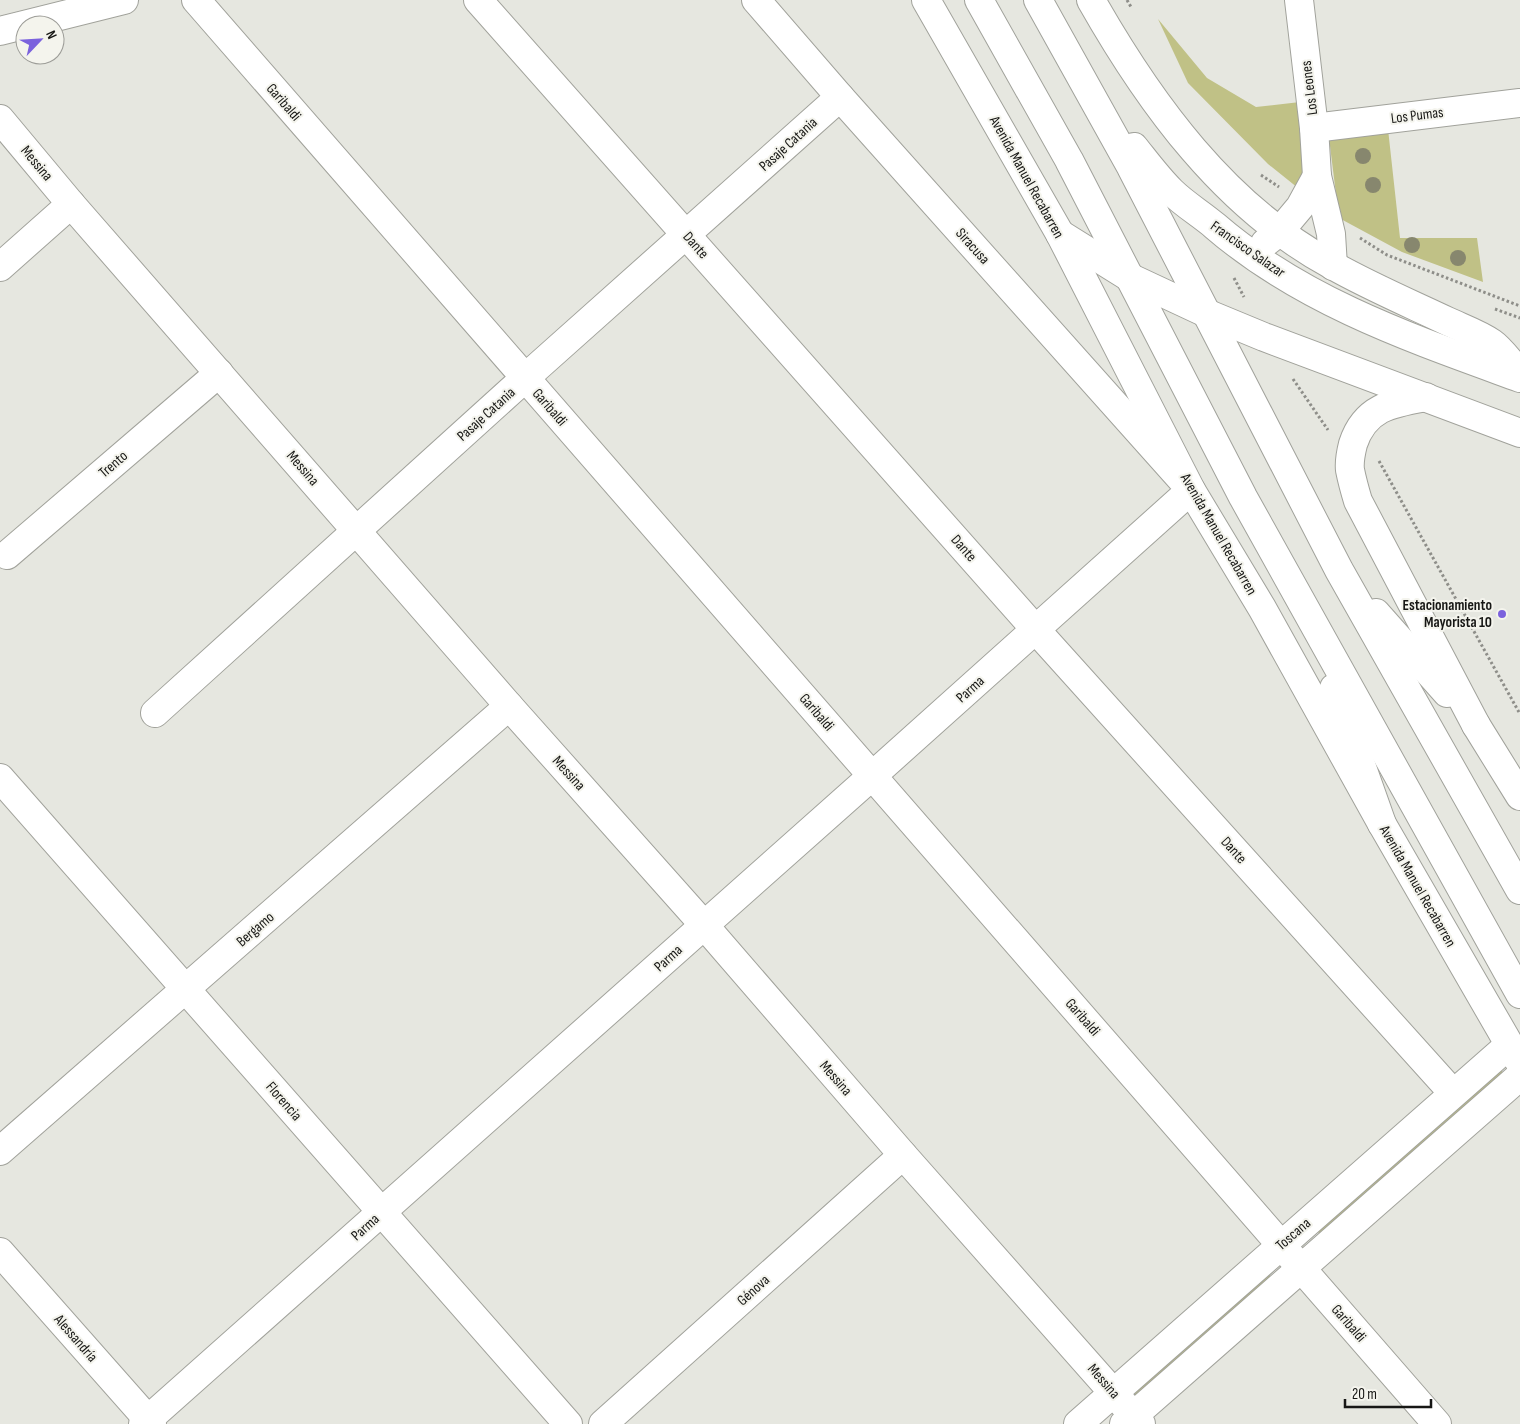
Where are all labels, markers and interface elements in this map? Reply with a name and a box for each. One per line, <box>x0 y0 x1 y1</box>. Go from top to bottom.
north arrow <box>15 15 65 65</box>
text: N <box>42 28 61 42</box>
street label: Los Leones <box>1297 60 1322 116</box>
street label: Garibaldi <box>262 79 305 125</box>
street label: Los Pumas <box>1390 103 1444 128</box>
street label: Avenida Manuel Recabarren <box>984 112 1068 242</box>
street label: Pasaje Catania <box>755 113 822 176</box>
street label: Messina <box>16 142 57 185</box>
street label: Francisco Salazar <box>1207 217 1289 283</box>
street label: Siracusa <box>951 224 994 269</box>
street label: Dante <box>679 228 713 263</box>
street label: Pasaje Catania <box>453 383 520 446</box>
street label: Garibaldi <box>528 384 571 430</box>
street label: Trento <box>95 447 132 482</box>
street label: Messina <box>282 447 323 490</box>
street label: Avenida Manuel Recabarren <box>1176 469 1261 598</box>
street label: Dante <box>947 531 981 566</box>
place label: Estacionamiento Mayorista 10 <box>1402 596 1492 632</box>
marker: Estacionamiento Mayorista 10 <box>1496 608 1508 620</box>
street label: Parma <box>952 672 989 707</box>
street label: Garibaldi <box>795 689 838 735</box>
street label: Messina <box>548 752 589 795</box>
street label: Avenida Manuel Recabarren <box>1375 821 1460 950</box>
street label: Dante <box>1217 833 1251 868</box>
street label: Bergamo <box>232 908 278 951</box>
street label: Parma <box>650 941 687 976</box>
street label: Garibaldi <box>1061 994 1104 1040</box>
street label: Messina <box>815 1057 856 1100</box>
street label: Florencia <box>261 1078 306 1125</box>
street label: Parma <box>347 1210 384 1245</box>
street label: Toscana <box>1272 1214 1315 1255</box>
street label: Génova <box>733 1271 774 1310</box>
street label: Garibaldi <box>1327 1300 1370 1346</box>
street label: Alessandría <box>49 1310 102 1366</box>
street label: Messina <box>1083 1360 1124 1403</box>
scale bar <box>1345 1376 1431 1408</box>
text: 20 m <box>1352 1385 1377 1404</box>

